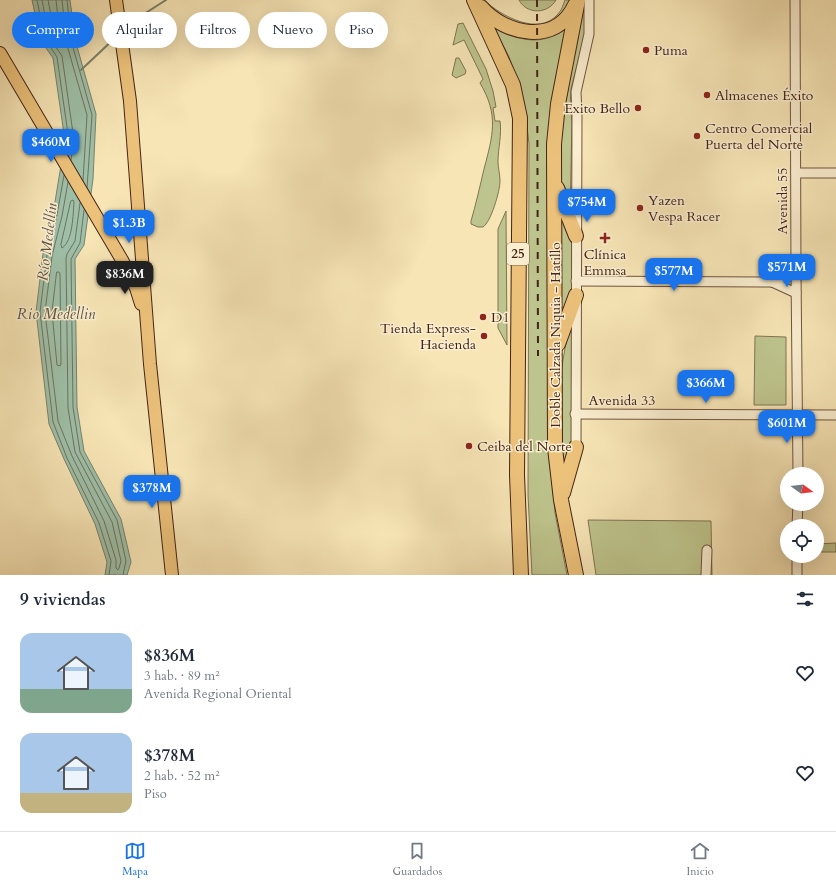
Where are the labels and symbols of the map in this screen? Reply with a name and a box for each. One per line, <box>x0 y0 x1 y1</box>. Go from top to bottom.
place label: Puma <box>654 41 688 60</box>
marker: Puma <box>641 45 651 55</box>
place label: Almacenes Éxito <box>715 86 814 105</box>
marker: Almacenes Éxito <box>702 90 712 100</box>
place label: Exito Bello <box>564 99 630 118</box>
marker: Exito Bello <box>633 103 643 113</box>
place label: Centro Comercial Puerta del Norte <box>705 119 813 154</box>
pin: $460M <box>23 129 79 163</box>
marker: Centro Comercial Puerta del Norte <box>692 131 702 141</box>
street label: Avenida 55 <box>773 168 792 234</box>
pin: $754M <box>559 189 615 223</box>
place label: Yazen Vespa Racer <box>648 191 721 226</box>
water label: Río Medellín <box>32 201 62 282</box>
marker: Yazen Vespa Racer <box>635 203 645 213</box>
pin: $1.3B <box>101 210 157 244</box>
marker: Clínica Emmsa <box>599 232 611 244</box>
street label: Doble Calzada Niquia - Hatillo <box>546 242 565 428</box>
road number: 25 <box>507 243 529 265</box>
place label: Clínica Emmsa <box>583 245 627 280</box>
pin: $571M <box>759 254 815 288</box>
pin: $577M <box>646 258 702 292</box>
pin: $836M <box>97 261 153 295</box>
water label: Rio Medellin <box>17 304 96 324</box>
place label: D1 <box>491 308 510 327</box>
marker: D1 <box>478 312 488 322</box>
place label: Tienda Express- Hacienda <box>380 319 476 354</box>
marker: Tienda Express- Hacienda <box>479 331 489 341</box>
pin: $366M <box>678 370 734 404</box>
street label: Avenida 33 <box>589 391 655 410</box>
pin: $601M <box>759 410 815 444</box>
place label: Ceiba del Norte <box>477 437 572 456</box>
marker: Ceiba del Norte <box>464 441 474 451</box>
north arrow <box>780 467 824 511</box>
pin: $378M <box>124 475 180 509</box>

